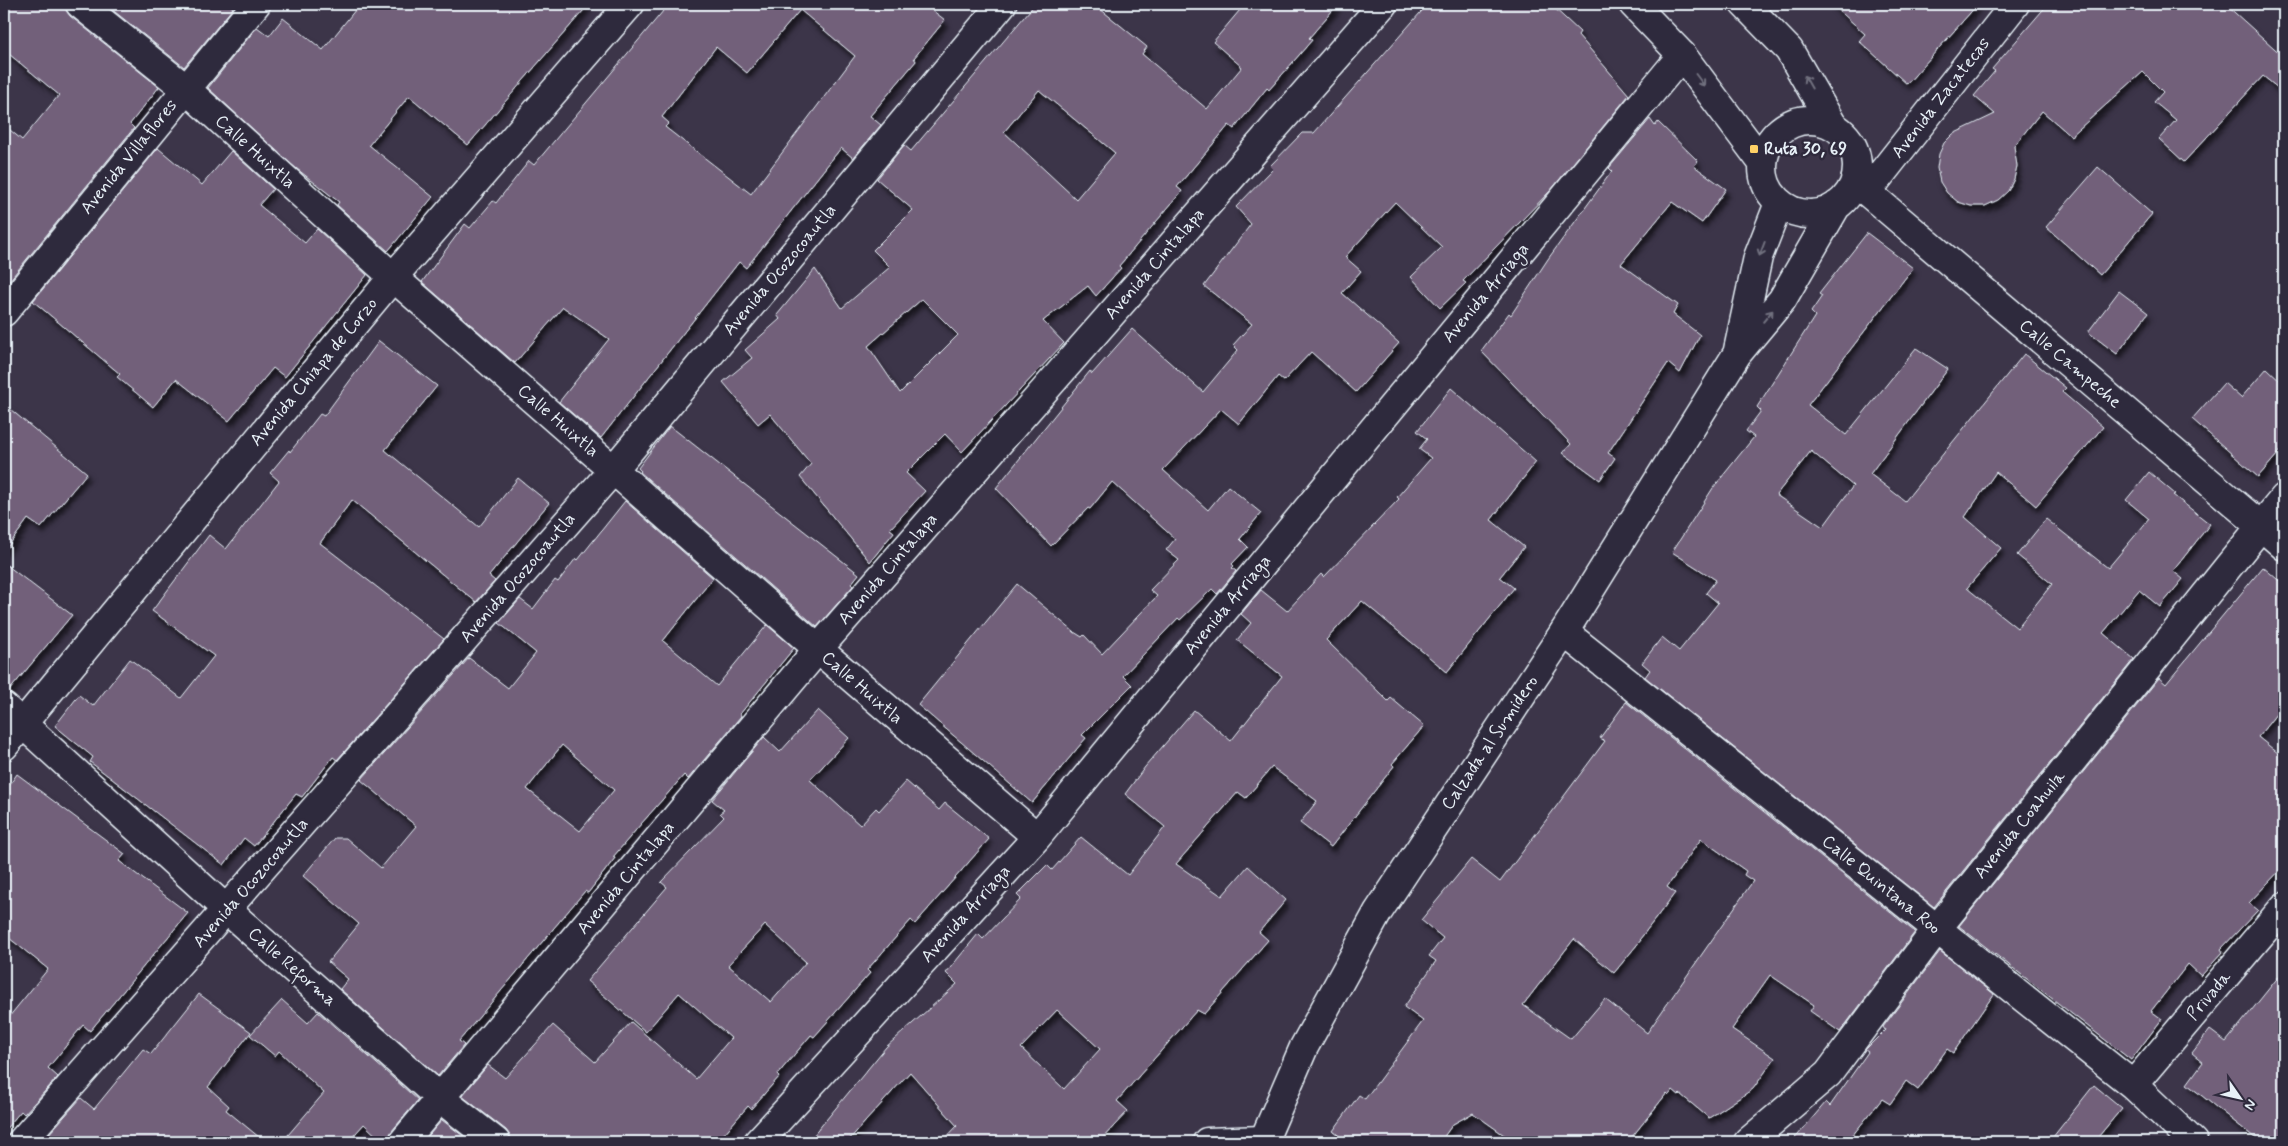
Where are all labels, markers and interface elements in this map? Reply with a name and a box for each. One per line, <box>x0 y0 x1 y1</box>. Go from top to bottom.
street label: Avenida Zacatecas <box>1886 33 1996 163</box>
one-way arrow <box>1695 72 1705 86</box>
one-way arrow <box>1802 75 1812 90</box>
street label: Avenida Villaflores <box>75 94 183 220</box>
street label: Calle Huixtla <box>210 109 300 195</box>
place label: Ruta 30, 69 <box>1764 137 1847 161</box>
marker: Ruta 30, 69 <box>1748 143 1760 155</box>
street label: Avenida Ocozocoautla <box>718 199 842 341</box>
street label: Avenida Cintalapa <box>1100 203 1210 325</box>
street label: Avenida Arriaga <box>1437 238 1536 349</box>
one-way arrow <box>1756 241 1766 256</box>
street label: Avenida Chiapa de Corzo <box>245 293 383 451</box>
one-way arrow <box>1762 310 1774 323</box>
street label: Calle Campeche <box>2014 314 2126 414</box>
street label: Calle Huixtla <box>512 379 604 463</box>
street label: Avenida Ocozocoautla <box>455 508 581 648</box>
street label: Avenida Cintalapa <box>833 508 943 630</box>
street label: Avenida Arriaga <box>1179 550 1278 661</box>
street label: Calle Huixtla <box>816 646 908 730</box>
street label: Calzada al Sumidero <box>1436 671 1544 815</box>
street label: Avenida Coahuila <box>1969 766 2071 884</box>
street label: Avenida Ocozocoautla <box>188 813 314 953</box>
street label: Avenida Cintalapa <box>572 816 680 940</box>
street label: Calle Quintana Roo <box>1817 830 1945 940</box>
street label: Avenida Arriaga <box>916 860 1017 969</box>
street label: Calle Reforma <box>241 922 341 1014</box>
street label: Privada <box>2181 966 2237 1026</box>
north arrow <box>2216 1074 2266 1124</box>
text: N <box>2240 1096 2260 1114</box>

